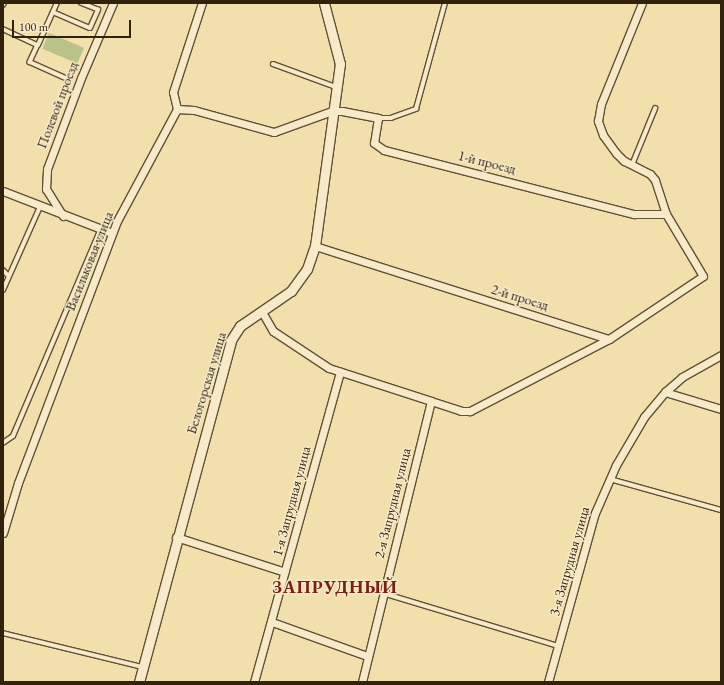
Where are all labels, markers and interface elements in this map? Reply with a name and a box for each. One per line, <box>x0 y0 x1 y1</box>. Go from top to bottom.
scale bar <box>14 12 133 38</box>
text: 100 m <box>19 19 48 35</box>
street label: Полевой проезд <box>33 59 81 151</box>
street label: 1-й проезд <box>456 147 518 177</box>
street label: Васильковая улица <box>61 209 117 313</box>
street label: 2-й проезд <box>489 280 551 314</box>
street label: Белогорская улица <box>183 330 229 436</box>
street label: 1-я Запрудная улица <box>268 444 314 558</box>
street label: 2-я Запрудная улица <box>370 446 414 560</box>
street label: 3-я Запрудная улица <box>545 504 593 618</box>
district label: ЗАПРУДНЫЙ <box>272 576 398 598</box>

